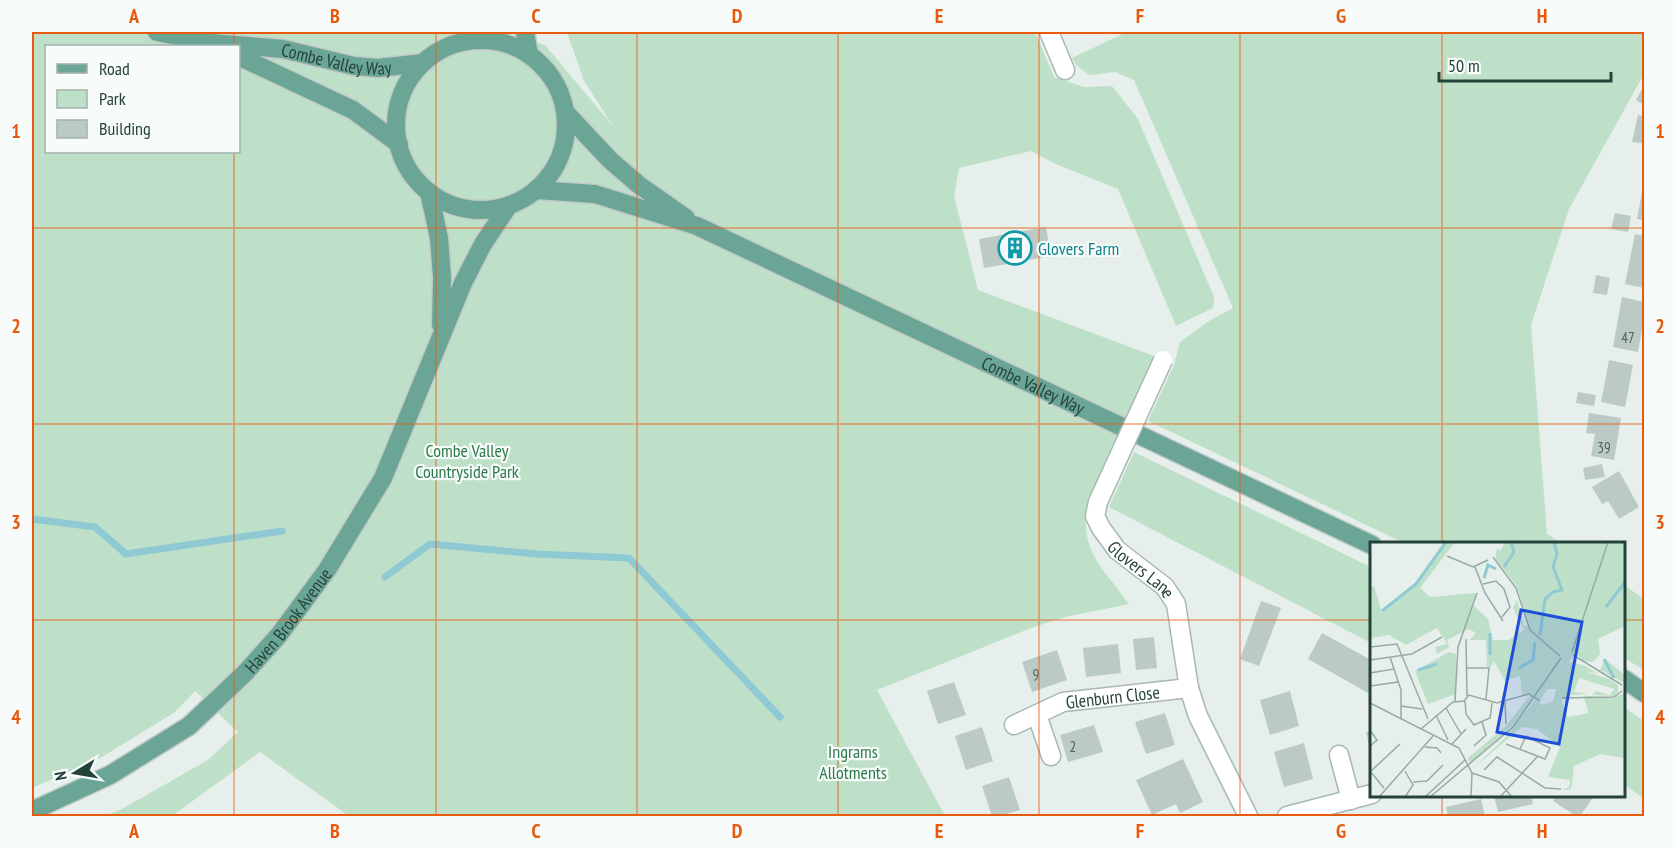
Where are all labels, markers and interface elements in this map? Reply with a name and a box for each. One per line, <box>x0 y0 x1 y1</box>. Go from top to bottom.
text: A <box>128 3 140 29</box>
text: B <box>330 3 340 29</box>
text: C <box>531 3 541 29</box>
text: D <box>732 3 743 29</box>
text: E <box>935 3 943 29</box>
text: F <box>1136 3 1144 29</box>
text: G <box>1336 3 1346 29</box>
text: H <box>1537 3 1547 29</box>
street label: Combe Valley Way <box>279 38 393 80</box>
legend <box>45 45 240 153</box>
scale bar <box>1439 45 1612 83</box>
text: 50 m <box>1448 54 1480 77</box>
text: Road <box>99 57 130 80</box>
text: Park <box>99 87 126 110</box>
text: Building <box>99 117 151 140</box>
text: 1 <box>11 118 21 144</box>
text: 1 <box>1655 118 1665 144</box>
building icon: Glovers Farm <box>997 230 1033 266</box>
place label: Glovers Farm <box>1038 237 1119 260</box>
text: 2 <box>11 313 21 339</box>
text: 2 <box>1655 313 1665 339</box>
house number: 47 <box>1621 328 1635 347</box>
street label: Combe Valley Way <box>978 351 1089 419</box>
house number: 39 <box>1597 438 1611 457</box>
park label: Combe Valley Countryside Park <box>415 439 519 483</box>
text: 3 <box>11 509 21 535</box>
text: 3 <box>1655 509 1665 535</box>
street label: Glovers Lane <box>1103 536 1180 602</box>
inset map <box>1370 542 1625 797</box>
street label: Haven Brook Avenue <box>239 563 336 677</box>
house number: 9 <box>1033 665 1039 684</box>
street label: Glenburn Close <box>1064 680 1161 713</box>
text: 4 <box>11 704 21 730</box>
text: 4 <box>1655 704 1665 730</box>
house number: 2 <box>1070 737 1076 756</box>
park label: Ingrams Allotments <box>819 740 887 784</box>
north arrow <box>45 743 105 803</box>
text: N <box>50 770 71 782</box>
text: A <box>128 818 140 844</box>
text: B <box>330 818 340 844</box>
text: C <box>531 818 541 844</box>
text: D <box>732 818 743 844</box>
text: E <box>935 818 943 844</box>
text: F <box>1136 818 1144 844</box>
text: G <box>1336 818 1346 844</box>
text: H <box>1537 818 1547 844</box>

